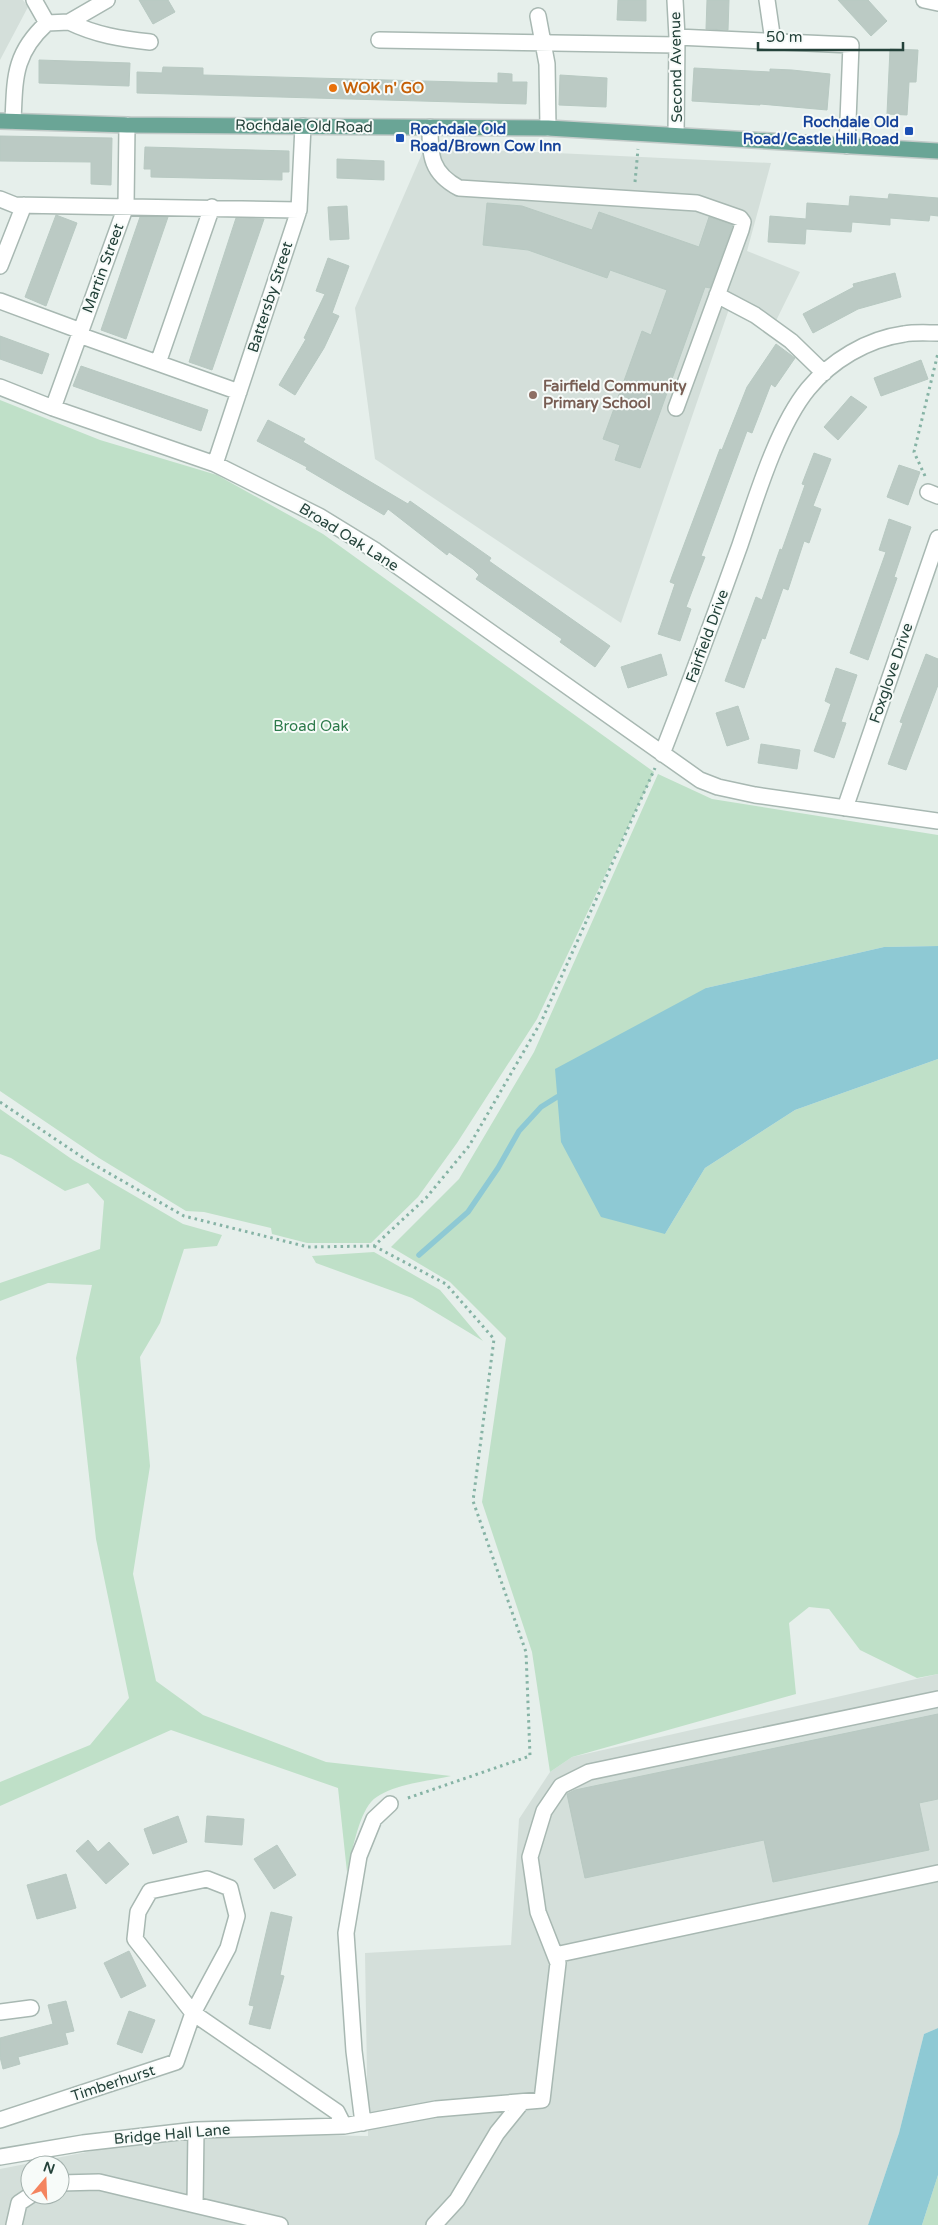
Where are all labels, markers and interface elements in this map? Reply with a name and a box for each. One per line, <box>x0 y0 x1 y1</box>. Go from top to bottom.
street label: Second Avenue <box>666 11 686 123</box>
scale bar <box>758 20 903 52</box>
text: 50 m <box>766 28 803 46</box>
place label: WOK n' GO <box>343 79 424 97</box>
marker: WOK n' GO <box>327 82 339 94</box>
place label: Rochdale Old Road/Castle Hill Road <box>743 113 899 148</box>
street label: Rochdale Old Road <box>235 116 373 136</box>
place label: Rochdale Old Road/Brown Cow Inn <box>410 120 561 155</box>
marker: Rochdale Old Road/Castle Hill Road <box>903 125 915 137</box>
marker: Rochdale Old Road/Brown Cow Inn <box>394 132 406 144</box>
street label: Martin Street <box>78 220 128 315</box>
street label: Battersby Street <box>244 239 297 355</box>
place label: Fairfield Community Primary School <box>543 377 687 413</box>
marker: Fairfield Community Primary School <box>527 389 539 401</box>
street label: Broad Oak Lane <box>296 499 402 575</box>
street label: Fairfield Drive <box>682 587 732 685</box>
street label: Foxglove Drive <box>865 621 917 725</box>
park label: Broad Oak <box>273 717 349 735</box>
street label: Timberhurst <box>69 2061 157 2105</box>
street label: Bridge Hall Lane <box>113 2120 231 2148</box>
north arrow <box>20 2155 70 2205</box>
text: N <box>41 2158 57 2178</box>

